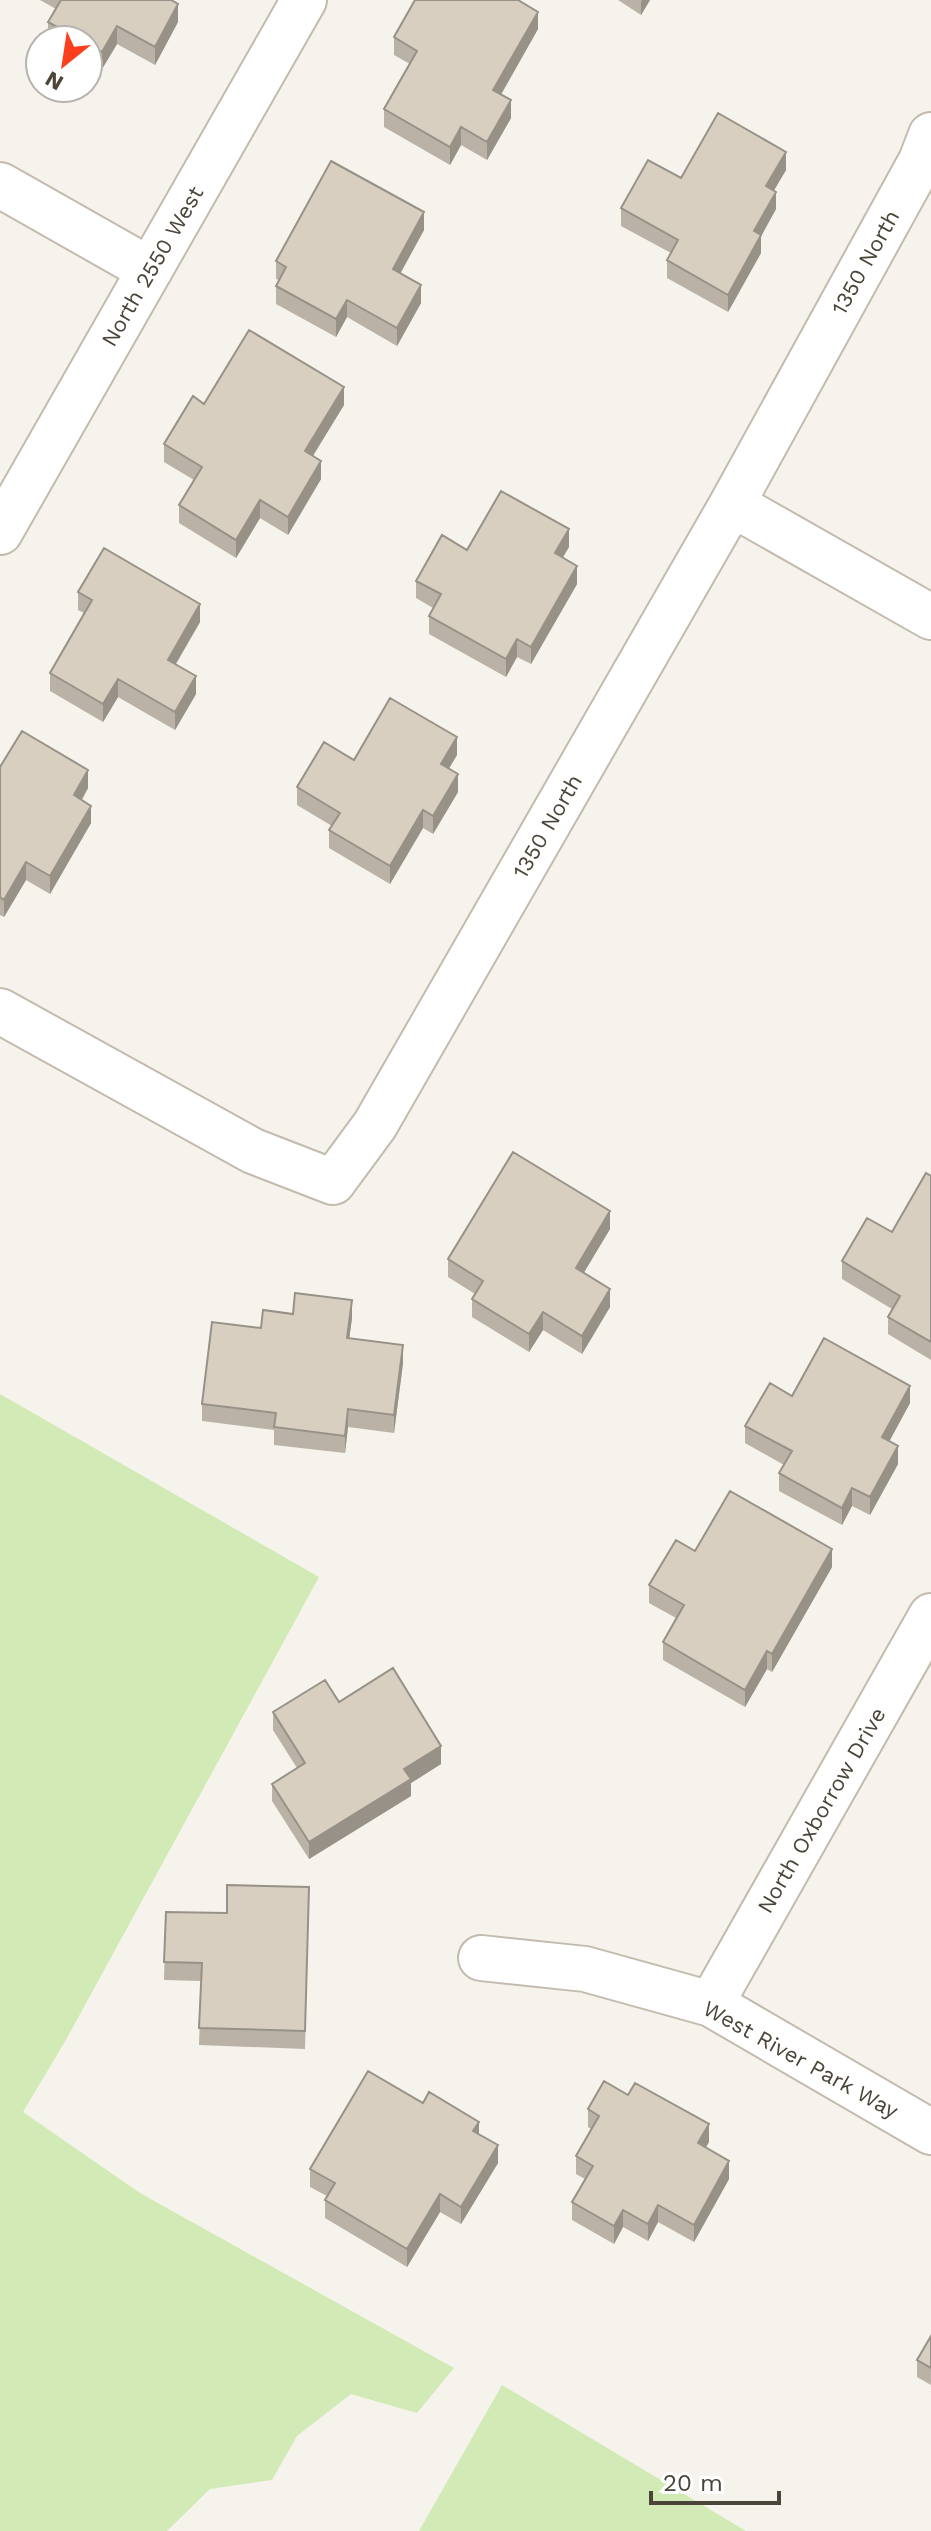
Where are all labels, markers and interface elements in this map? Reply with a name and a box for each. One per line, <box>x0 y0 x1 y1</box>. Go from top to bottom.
north arrow <box>24 24 104 104</box>
text: N <box>41 66 68 96</box>
street label: North 2550 West <box>96 182 208 351</box>
street label: 1350 North <box>826 206 904 319</box>
street label: 1350 North <box>508 770 587 883</box>
street label: North Oxborrow Drive <box>752 1703 891 1917</box>
street label: West River Park Way <box>699 1995 903 2124</box>
scale bar <box>651 2455 779 2505</box>
text: 20 m <box>663 2469 723 2497</box>

